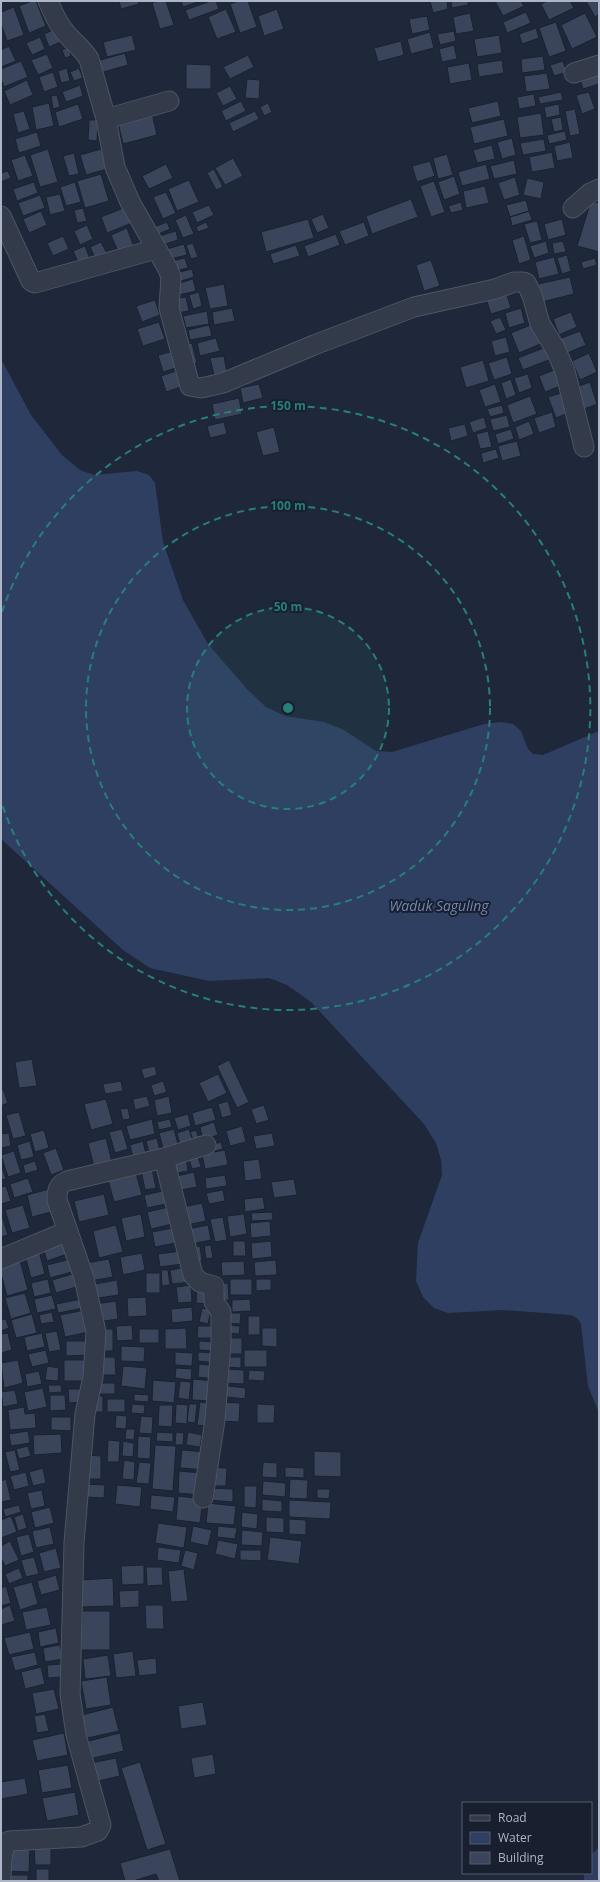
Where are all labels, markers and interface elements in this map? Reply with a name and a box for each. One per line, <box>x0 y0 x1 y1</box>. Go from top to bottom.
text: 150 m <box>270 397 306 414</box>
text: 100 m <box>270 497 306 514</box>
text: 50 m <box>274 598 302 615</box>
centre of rings <box>281 701 295 715</box>
water label: Waduk Saguling <box>389 896 489 915</box>
legend <box>462 1802 592 1874</box>
text: Road <box>498 1809 527 1826</box>
text: Water <box>498 1829 532 1846</box>
text: Building <box>498 1849 544 1866</box>

